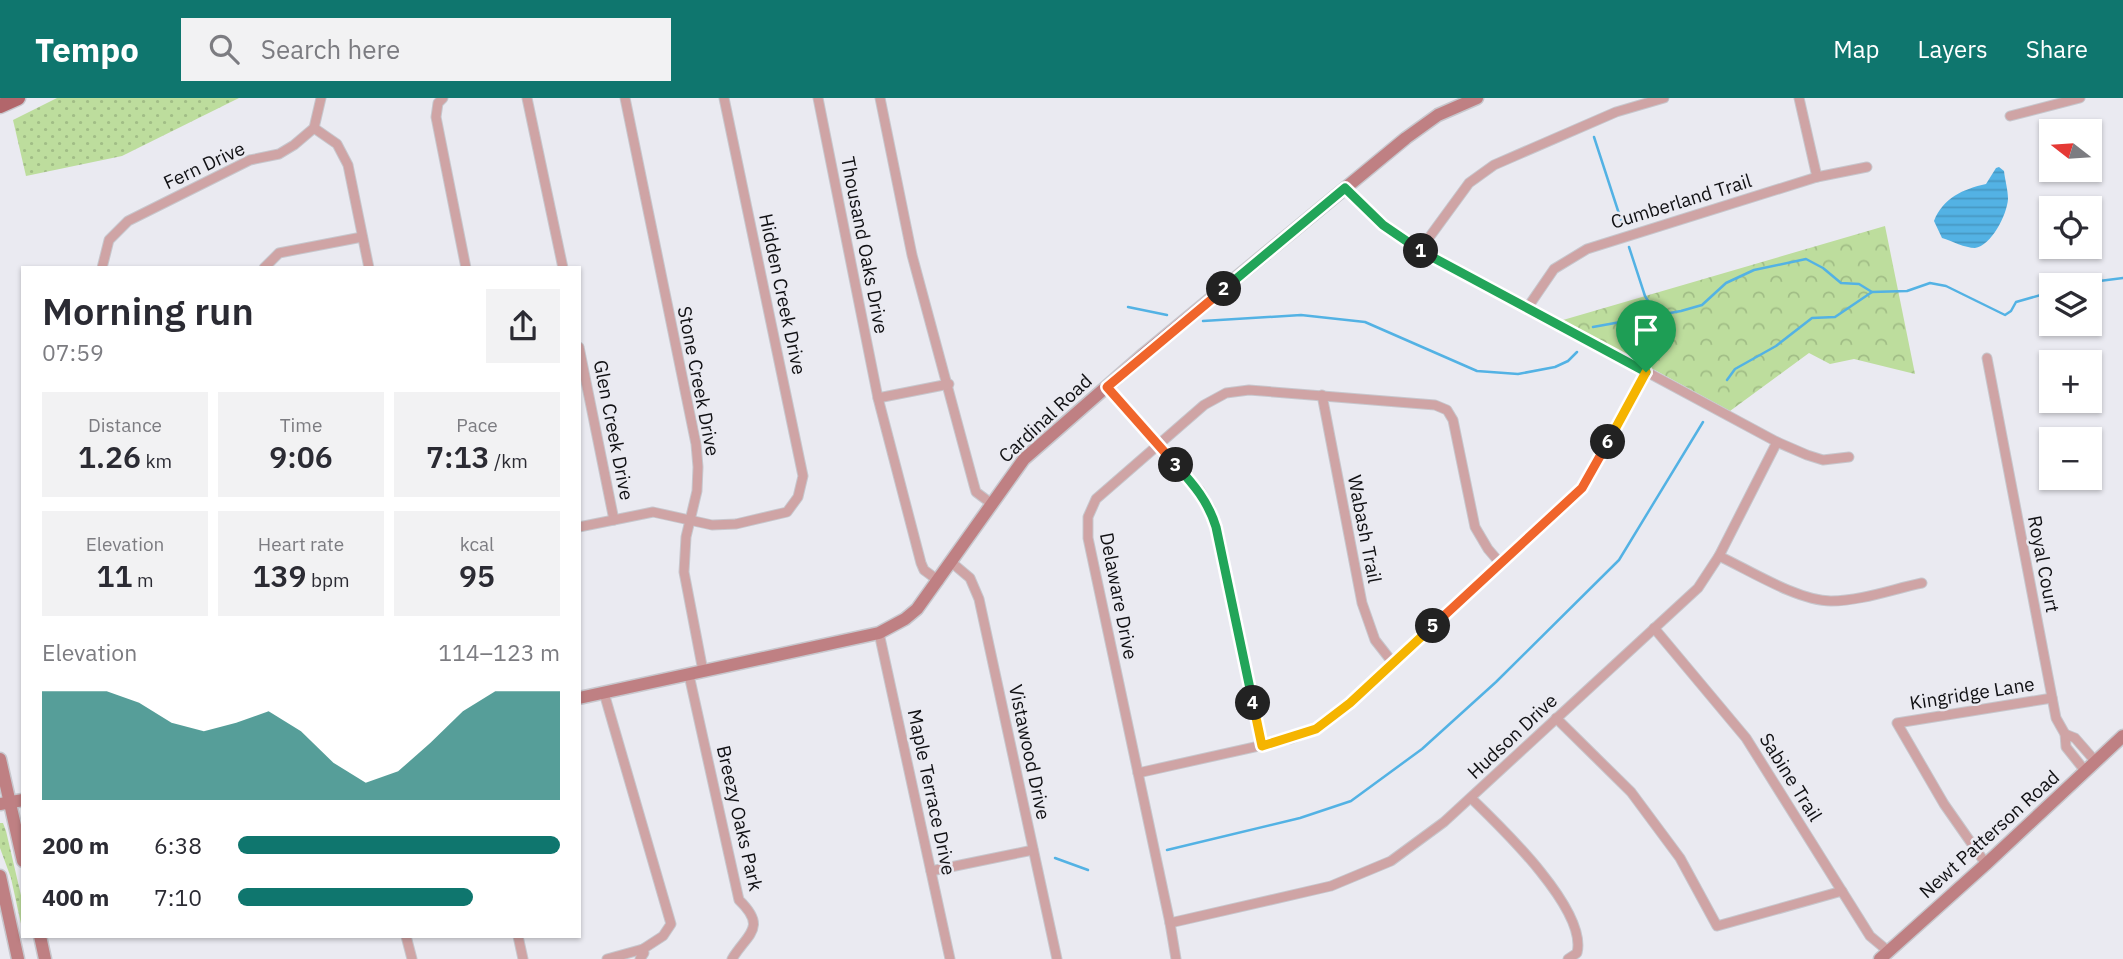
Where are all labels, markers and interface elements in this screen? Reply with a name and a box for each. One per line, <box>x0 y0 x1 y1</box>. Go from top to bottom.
search box <box>181 18 671 81</box>
text: Tempo <box>35 28 139 71</box>
icon: search <box>205 30 243 68</box>
text: Search here <box>261 32 400 66</box>
text: Map <box>1833 33 1880 65</box>
text: Layers <box>1918 33 1988 65</box>
text: Share <box>2026 33 2088 65</box>
north arrow <box>2039 119 2102 182</box>
map controls <box>2039 119 2102 490</box>
street label: Fern Drive <box>160 136 248 194</box>
street label: Thousand Oaks Drive <box>836 154 894 336</box>
street label: Cumberland Trail <box>1608 168 1754 234</box>
button: locate <box>2039 196 2102 259</box>
street label: Hidden Creek Drive <box>754 211 812 377</box>
pin: 1 <box>1404 234 1438 268</box>
text: 1 <box>1415 238 1426 262</box>
pin: 2 <box>1206 272 1242 306</box>
button: layers <box>2039 273 2102 336</box>
text: 2 <box>1218 276 1229 300</box>
text: Morning run <box>42 286 254 335</box>
button: share <box>486 289 560 363</box>
pin <box>1616 300 1676 372</box>
street label: Stone Creek Drive <box>673 304 725 458</box>
icon: arrive <box>1627 311 1665 349</box>
text: 07:59 <box>42 337 104 367</box>
button: + <box>2039 350 2102 413</box>
street label: Glen Creek Drive <box>589 358 639 502</box>
street label: Cardinal Road <box>993 369 1097 467</box>
text: Distance <box>88 413 162 437</box>
text: Time <box>280 413 322 437</box>
text: Pace <box>456 413 498 437</box>
pin: 6 <box>1590 424 1626 460</box>
button: − <box>2039 427 2102 490</box>
text: 6 <box>1602 429 1613 453</box>
text: 1.26 <box>78 437 141 476</box>
text: 9:06 <box>269 437 333 476</box>
text: 7:13 <box>426 437 490 476</box>
pin: 3 <box>1158 448 1194 482</box>
text: km <box>141 449 172 473</box>
text: /km <box>490 449 528 473</box>
text: 3 <box>1170 452 1181 476</box>
street label: Wabash Trail <box>1343 473 1387 585</box>
street label: Royal Court <box>2023 513 2065 615</box>
street label: Delaware Drive <box>1095 530 1143 662</box>
text: Elevation <box>86 532 164 556</box>
text: Heart rate <box>258 532 344 556</box>
text: kcal <box>460 532 494 556</box>
text: 11 <box>96 556 132 595</box>
text: 139 <box>252 556 306 595</box>
text: 95 <box>459 556 495 595</box>
text: m <box>132 568 154 592</box>
text: bpm <box>306 568 350 592</box>
pin: 5 <box>1416 608 1450 644</box>
text: 5 <box>1427 613 1438 637</box>
text: Elevation <box>42 637 137 667</box>
text: 114–123 m <box>438 637 560 667</box>
street label: Kingridge Lane <box>1908 671 2036 715</box>
street label: Vistawood Drive <box>1004 682 1056 822</box>
pin: 4 <box>1236 686 1270 720</box>
street label: Hudson Drive <box>1462 688 1562 784</box>
text: 4 <box>1247 690 1258 714</box>
street label: Maple Terrace Drive <box>903 707 961 877</box>
street label: Sabine Trail <box>1754 728 1828 826</box>
street label: Breezy Oaks Park <box>712 743 768 893</box>
street label: Newt Patterson Road <box>1914 765 2064 903</box>
text: 200 m <box>42 830 109 860</box>
text: 6:38 <box>154 830 202 860</box>
text: 400 m <box>42 882 109 912</box>
text: 7:10 <box>154 882 202 912</box>

